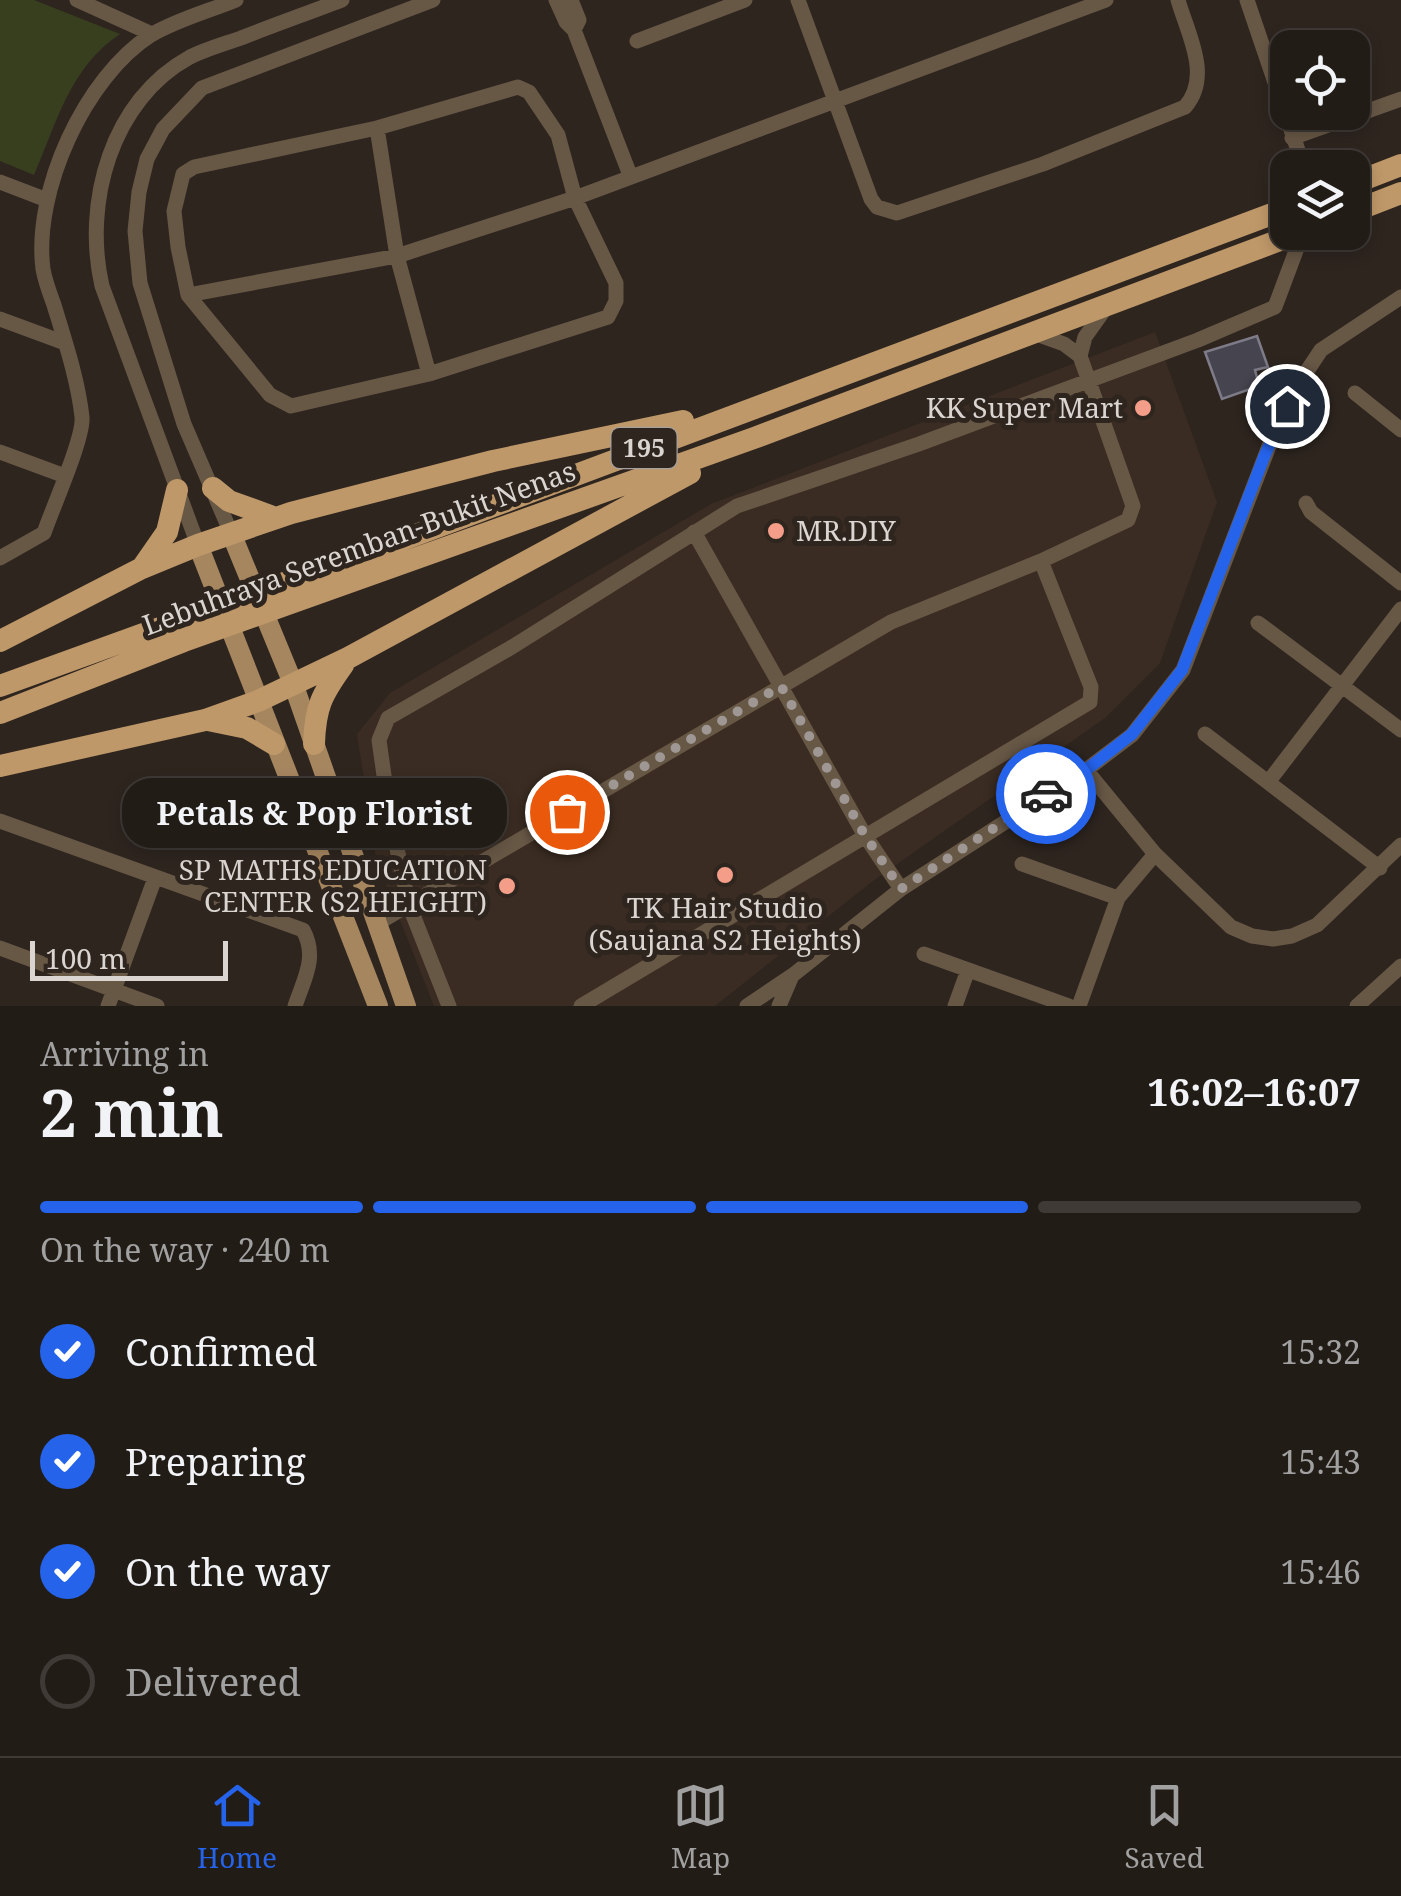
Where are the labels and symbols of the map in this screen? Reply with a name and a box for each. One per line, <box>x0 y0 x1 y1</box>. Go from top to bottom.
pin <box>1245 364 1330 449</box>
place label: KK Super Mart <box>926 388 1123 426</box>
marker: KK Super Mart <box>1132 397 1154 419</box>
road number: 195 <box>612 428 676 468</box>
street label: Lebuhraya Seremban-Bukit Nenas <box>137 451 580 643</box>
place label: MR.DIY <box>796 511 896 549</box>
marker: MR.DIY <box>765 520 787 542</box>
courier <box>996 744 1096 844</box>
pin <box>525 770 610 855</box>
callout: Petals & Pop Florist <box>122 777 507 847</box>
place label: SP MATHS EDUCATION CENTER (S2 HEIGHT) <box>179 850 487 920</box>
marker: TK Hair Studio (Saujana S2 Heights) <box>714 864 736 886</box>
marker: SP MATHS EDUCATION CENTER (S2 HEIGHT) <box>496 875 518 897</box>
place label: TK Hair Studio (Saujana S2 Heights) <box>588 888 862 958</box>
scale bar <box>30 936 228 980</box>

